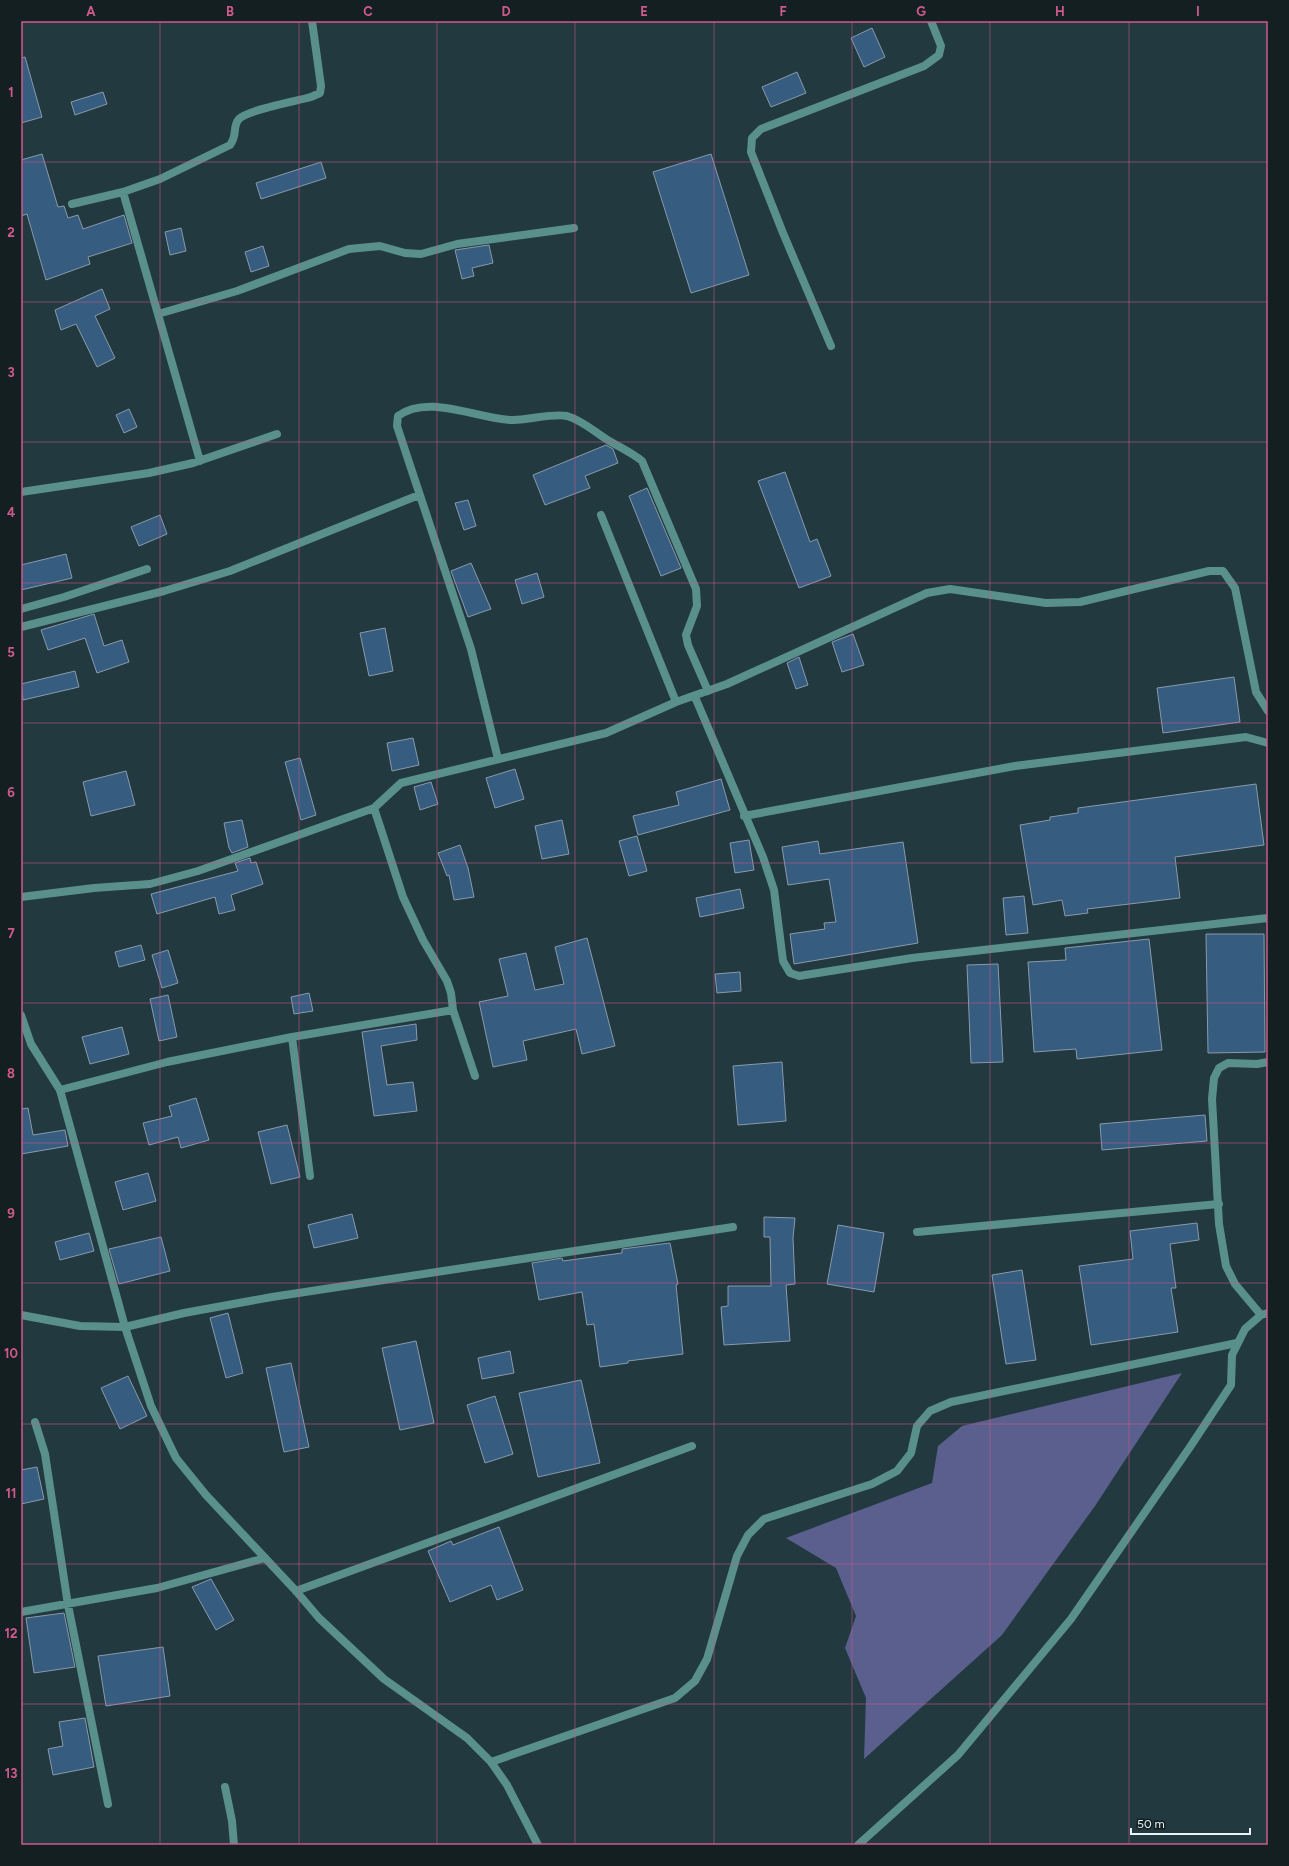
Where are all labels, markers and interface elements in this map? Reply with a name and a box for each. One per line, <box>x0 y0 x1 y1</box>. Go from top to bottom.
text: A <box>86 4 96 19</box>
text: B <box>226 4 234 19</box>
text: C <box>363 4 373 19</box>
text: D <box>501 4 511 19</box>
text: E <box>640 4 648 19</box>
text: F <box>779 4 787 19</box>
text: G <box>916 4 926 19</box>
text: H <box>1055 4 1065 19</box>
text: I <box>1196 4 1200 19</box>
text: 1 <box>8 85 14 100</box>
text: 2 <box>7 225 15 240</box>
text: 3 <box>7 365 15 380</box>
text: 4 <box>7 505 15 520</box>
text: 5 <box>7 645 15 660</box>
text: 6 <box>7 785 15 800</box>
text: 7 <box>7 926 15 941</box>
text: 8 <box>7 1066 15 1081</box>
text: 9 <box>7 1206 15 1221</box>
text: 10 <box>4 1346 18 1361</box>
text: 11 <box>6 1486 16 1501</box>
text: 12 <box>4 1626 18 1641</box>
text: 13 <box>5 1766 17 1781</box>
scale bar <box>1131 1810 1250 1836</box>
text: 50 m <box>1137 1817 1165 1831</box>

